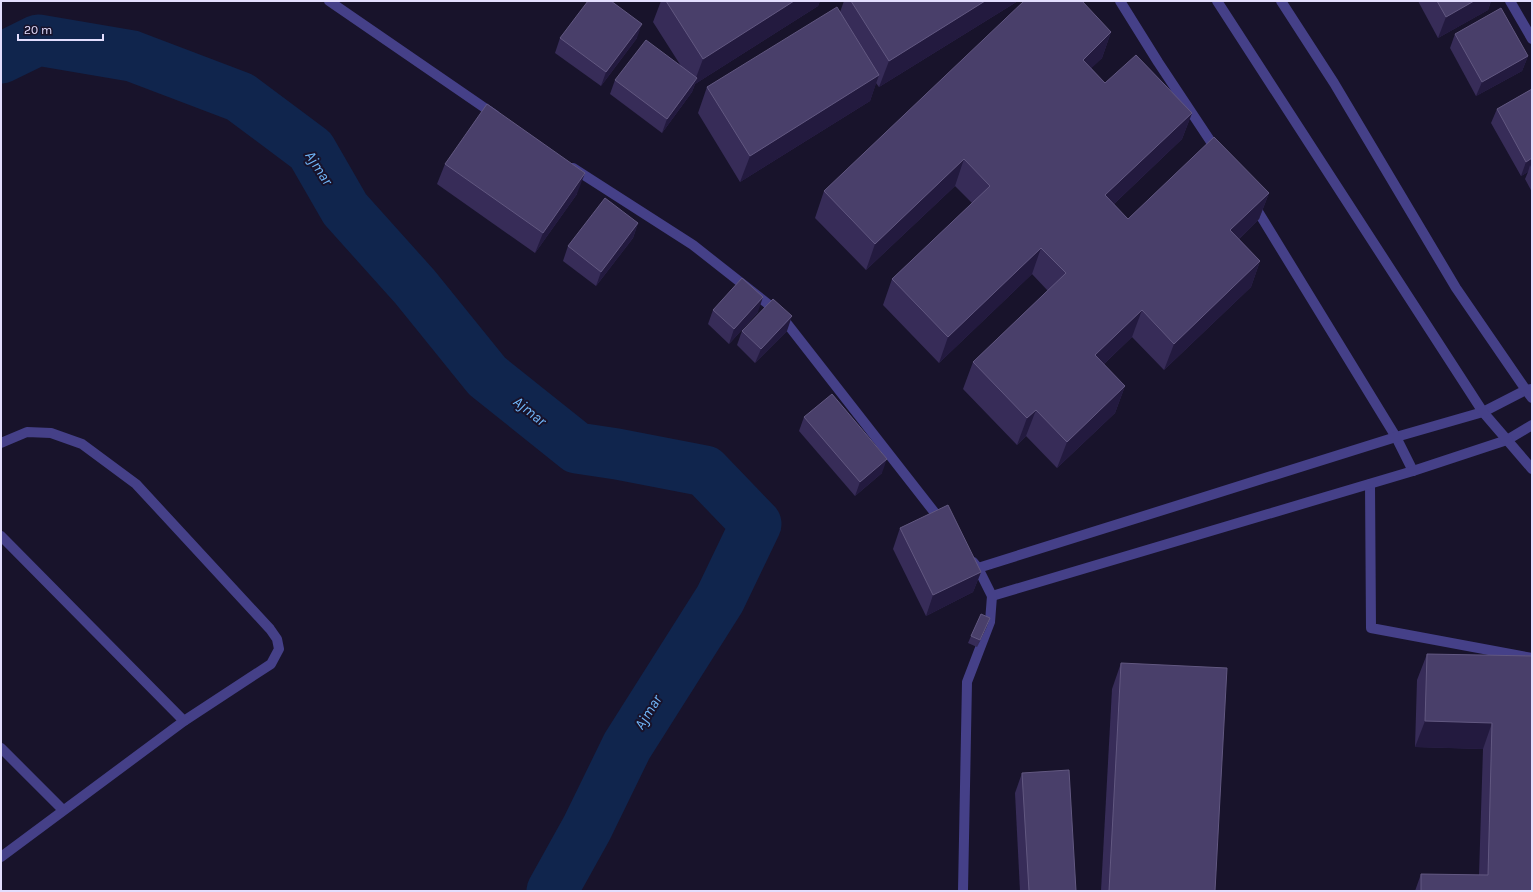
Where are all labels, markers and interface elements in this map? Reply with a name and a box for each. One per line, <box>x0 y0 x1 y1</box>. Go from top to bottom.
scale bar <box>18 16 103 42</box>
text: 20 m <box>24 23 52 37</box>
water label: Ajmar <box>301 147 337 189</box>
water label: Ajmar <box>510 392 551 430</box>
water label: Ajmar <box>630 691 666 733</box>

